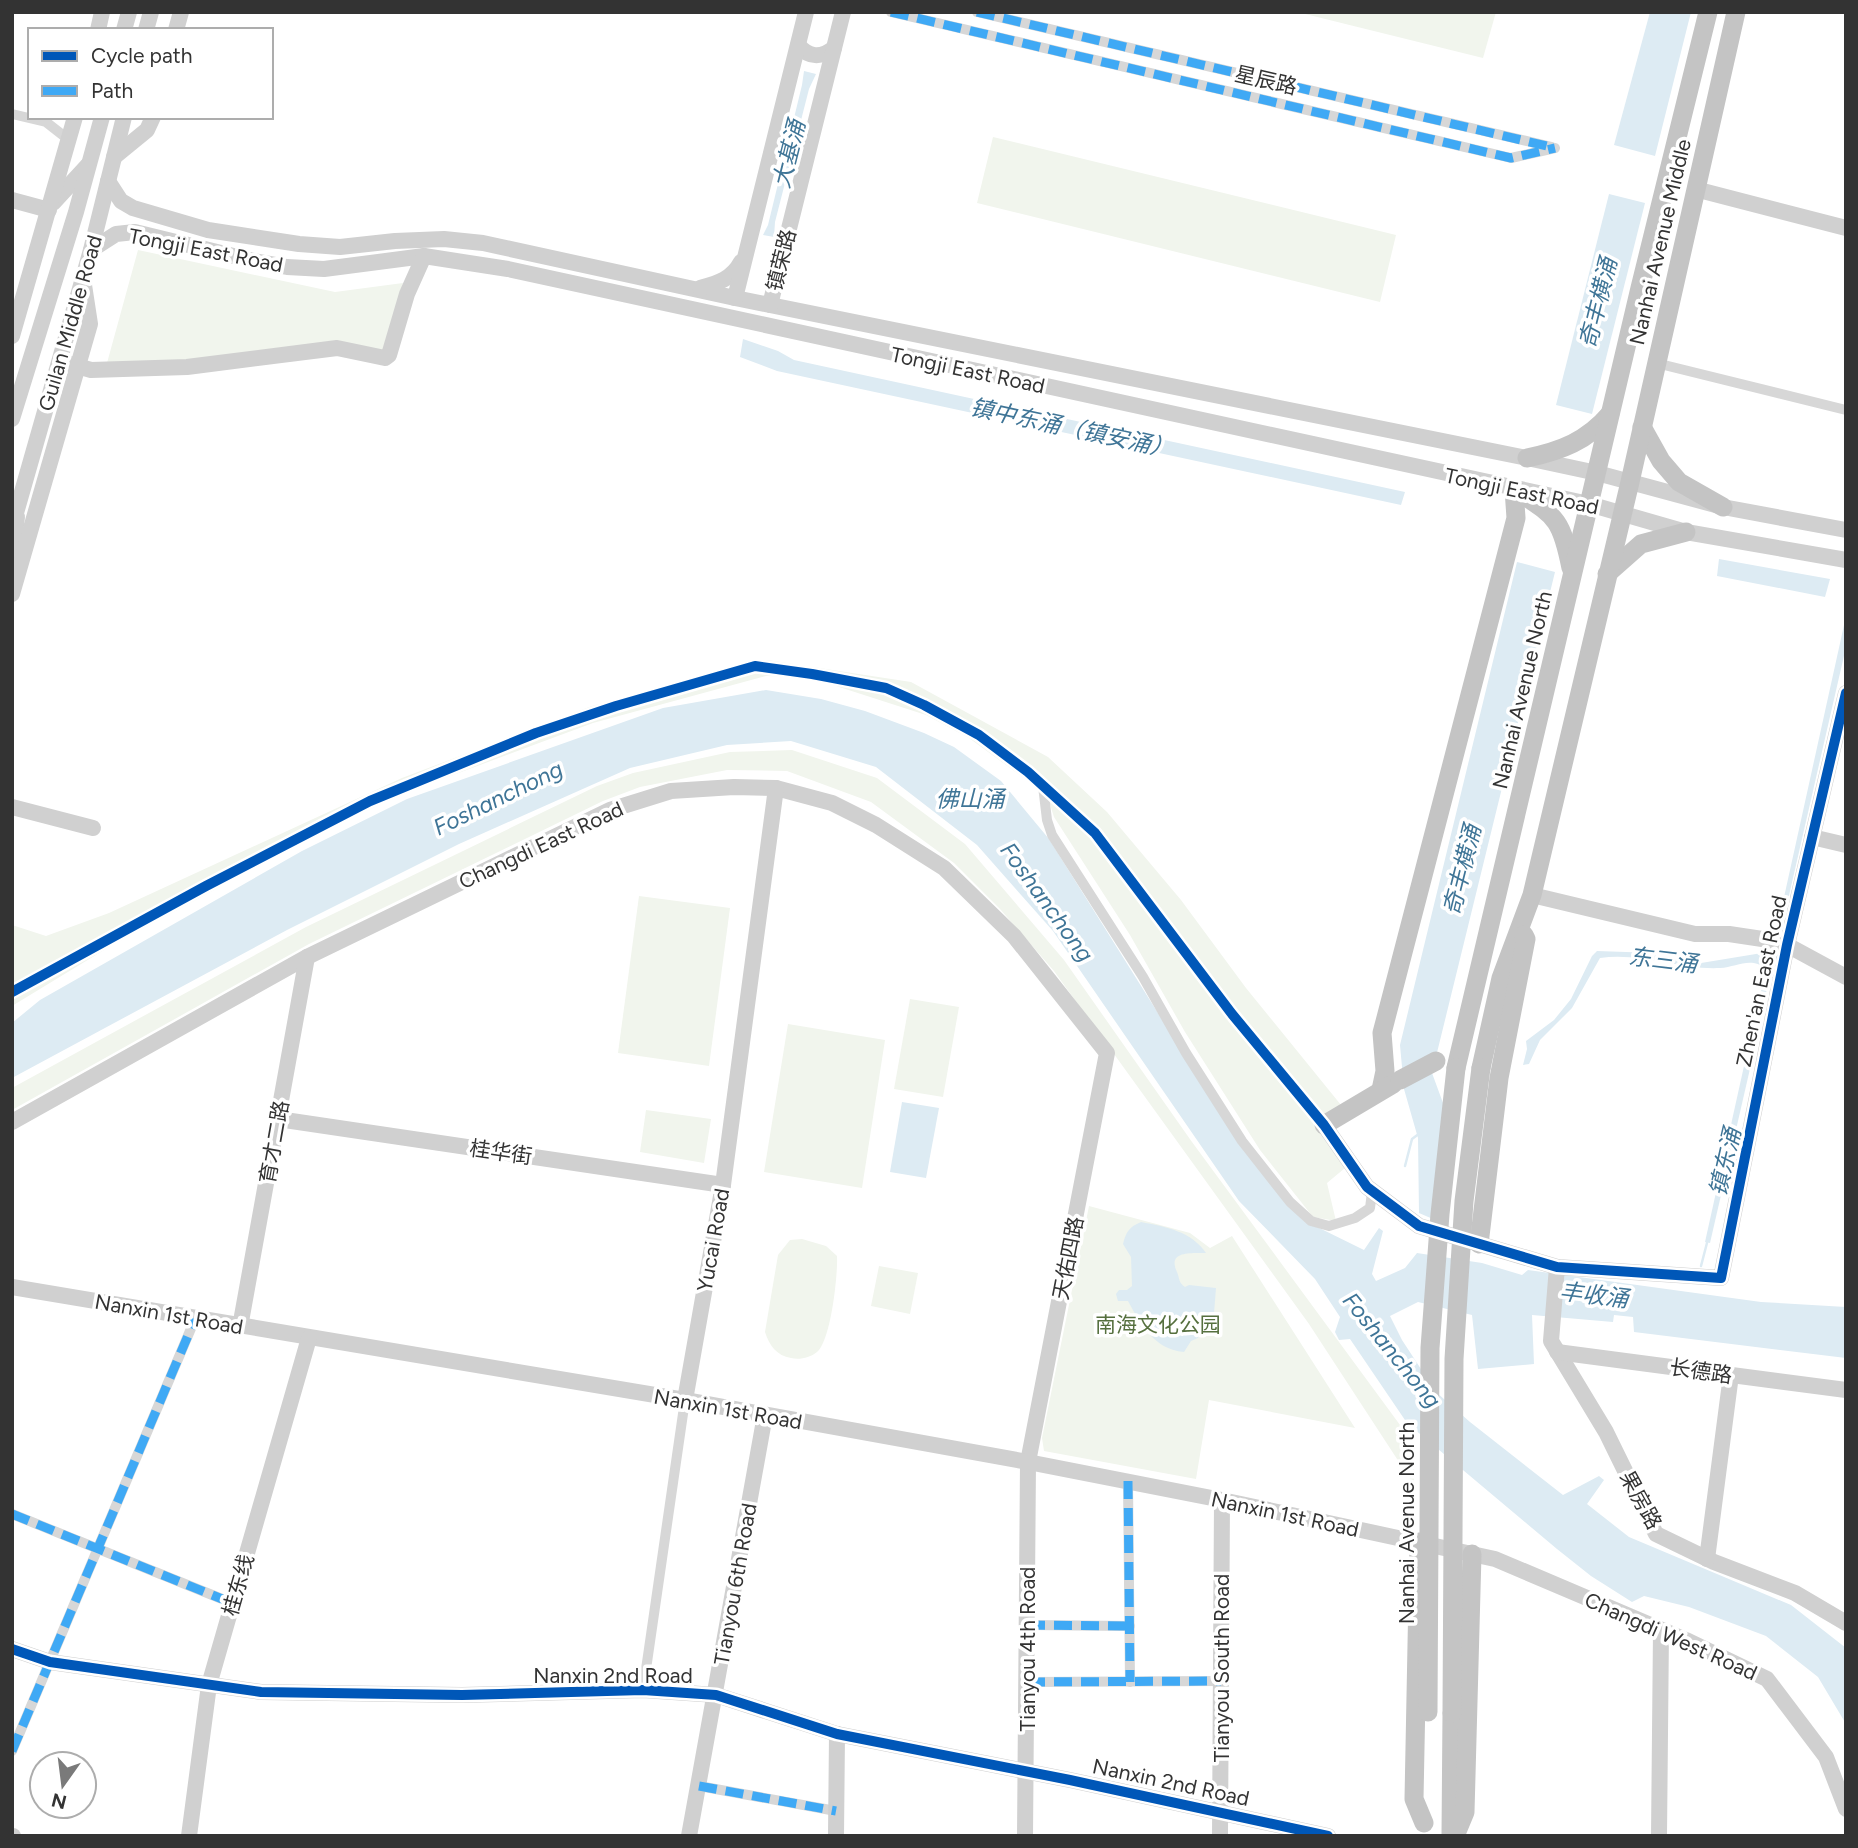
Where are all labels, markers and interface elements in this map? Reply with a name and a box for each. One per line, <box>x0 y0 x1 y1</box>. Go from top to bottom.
legend <box>28 28 273 119</box>
text: Cycle path <box>91 43 192 68</box>
street label: 星辰路 <box>1232 61 1300 99</box>
text: Path <box>91 78 133 103</box>
water label: 大基涌 <box>767 114 812 191</box>
street label: Nanhai Avenue Middle <box>1624 137 1696 347</box>
street label: Tongji East Road <box>127 223 285 277</box>
street label: 镇荣路 <box>761 226 801 294</box>
street label: Guilan Middle Road <box>33 232 107 414</box>
water label: 奇丰横涌 <box>1573 252 1623 351</box>
street label: Tongji East Road <box>889 341 1047 399</box>
water label: 镇中东涌（镇安涌） <box>968 393 1176 463</box>
street label: Tongji East Road <box>1443 462 1601 520</box>
street label: Nanhai Avenue North <box>1487 589 1557 791</box>
water label: Foshanchong <box>429 755 567 841</box>
water label: 佛山涌 <box>936 785 1008 813</box>
street label: Changdi East Road <box>455 796 627 894</box>
water label: 奇丰横涌 <box>1437 819 1487 918</box>
water label: Foshanchong <box>994 837 1100 967</box>
street label: Zhen'an East Road <box>1731 893 1791 1069</box>
water label: 东三涌 <box>1627 942 1702 978</box>
street label: 育才二路 <box>254 1098 294 1186</box>
water label: 镇东涌 <box>1704 1122 1747 1199</box>
street label: 桂华街 <box>468 1135 534 1169</box>
street label: Yucai Road <box>692 1186 734 1294</box>
street label: 天佑四路 <box>1048 1214 1088 1302</box>
water label: 丰收涌 <box>1558 1277 1633 1313</box>
water label: Foshanchong <box>1337 1287 1447 1413</box>
street label: Nanxin 1st Road <box>93 1289 245 1339</box>
park label: 南海文化公园 <box>1095 1312 1221 1337</box>
street label: 长德路 <box>1668 1354 1734 1388</box>
street label: Nanxin 1st Road <box>652 1384 804 1434</box>
street label: Nanhai Avenue North <box>1394 1422 1419 1624</box>
street label: 果房路 <box>1615 1466 1667 1534</box>
street label: Nanxin 1st Road <box>1209 1486 1361 1542</box>
street label: Tianyou 6th Road <box>708 1501 762 1667</box>
street label: 桂东线 <box>217 1551 259 1619</box>
street label: Tianyou 4th Road <box>1015 1567 1040 1731</box>
street label: Tianyou South Road <box>1209 1574 1234 1762</box>
street label: Changdi West Road <box>1581 1587 1761 1685</box>
street label: Nanxin 2nd Road <box>533 1663 693 1688</box>
north arrow <box>28 1750 98 1820</box>
street label: Nanxin 2nd Road <box>1090 1753 1252 1811</box>
text: N <box>49 1788 69 1814</box>

